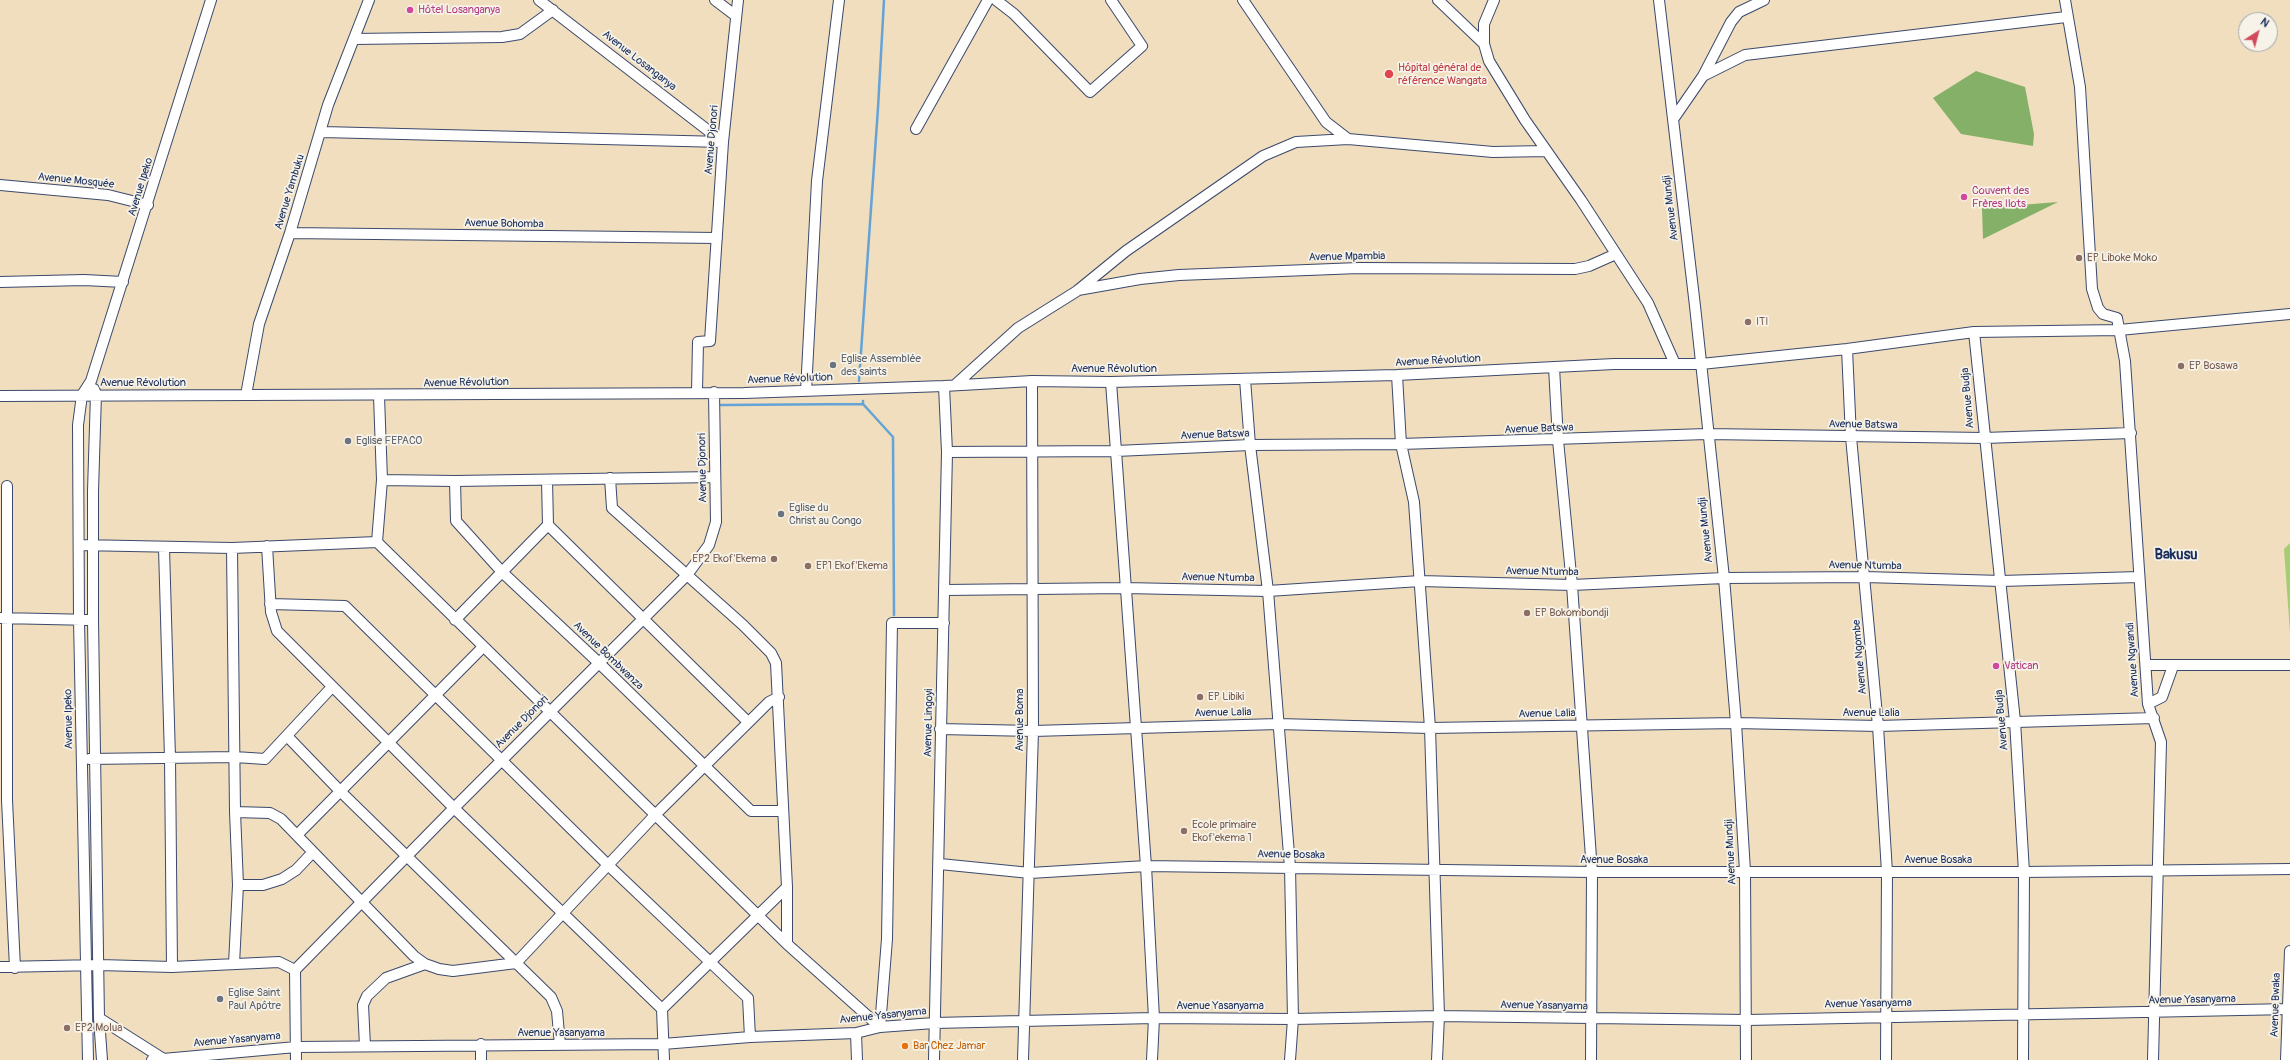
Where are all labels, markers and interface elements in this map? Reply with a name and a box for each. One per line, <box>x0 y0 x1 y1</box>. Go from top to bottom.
place label: Hôtel Losanganya <box>418 3 500 17</box>
marker: Hôtel Losanganya <box>405 5 415 15</box>
north arrow <box>2238 12 2278 52</box>
text: N <box>2258 15 2272 30</box>
street label: Avenue Losanganya <box>599 28 679 94</box>
place label: Hôpital général de référence Wangata <box>1398 61 1487 87</box>
marker: Hôpital général de référence Wangata <box>1383 68 1395 80</box>
street label: Avenue Djonori <box>702 105 722 175</box>
street label: Avenue Yambuku <box>272 153 308 231</box>
street label: Avenue Ipeko <box>126 156 156 218</box>
street label: Avenue Mosquée <box>37 170 115 192</box>
street label: Avenue Mundji <box>1660 175 1682 241</box>
place label: Couvent des Frères Ilots <box>1972 184 2029 210</box>
marker: Couvent des Frères Ilots <box>1959 192 1969 202</box>
street label: Avenue Bohomba <box>464 217 544 231</box>
street label: Avenue Mpambia <box>1309 250 1385 264</box>
place label: EP Liboke Moko <box>2087 251 2157 265</box>
marker: EP Liboke Moko <box>2074 253 2084 263</box>
place label: ITI <box>1756 315 1768 329</box>
marker: ITI <box>1743 317 1753 327</box>
place label: Eglise Assemblée des saints <box>841 352 921 378</box>
street label: Avenue Révolution <box>1395 352 1481 370</box>
place label: EP Bosawa <box>2189 359 2238 373</box>
marker: Eglise Assemblée des saints <box>828 360 838 370</box>
marker: EP Bosawa <box>2176 361 2186 371</box>
street label: Avenue Révolution <box>1071 362 1157 376</box>
street label: Avenue Budja <box>1959 367 1977 429</box>
street label: Avenue Révolution <box>747 371 833 387</box>
street label: Avenue Révolution <box>100 376 186 390</box>
street label: Avenue Révolution <box>423 376 509 390</box>
street label: Avenue Batswa <box>1828 418 1898 432</box>
street label: Avenue Batswa <box>1504 421 1574 437</box>
street label: Avenue Batswa <box>1180 427 1250 443</box>
street label: Avenue Djonori <box>696 433 710 503</box>
place label: Eglise FEPACO <box>356 434 422 448</box>
marker: Eglise FEPACO <box>343 436 353 446</box>
street label: Avenue Mundji <box>1696 497 1716 563</box>
place label: Eglise du Christ au Congo <box>789 501 862 527</box>
marker: Eglise du Christ au Congo <box>776 509 786 519</box>
district label: Bakusu <box>2154 546 2198 564</box>
place label: EP2 Ekof'Ekema <box>692 552 766 566</box>
marker: EP2 Ekof'Ekema <box>769 554 779 564</box>
place label: EP1 Ekof'Ekema <box>816 559 888 573</box>
street label: Avenue Ntumba <box>1828 559 1902 573</box>
marker: EP1 Ekof'Ekema <box>803 561 813 571</box>
street label: Avenue Ntumba <box>1505 565 1579 579</box>
street label: Avenue Ntumba <box>1181 571 1255 585</box>
place label: EP Bokombondji <box>1535 606 1609 620</box>
marker: EP Bokombondji <box>1522 608 1532 618</box>
street label: Avenue Bombwanza <box>570 619 646 693</box>
street label: Avenue Ngombe <box>1850 619 1870 695</box>
street label: Avenue Ngwandi <box>2124 622 2142 698</box>
place label: Vatican <box>2004 659 2038 673</box>
marker: Vatican <box>1991 661 2001 671</box>
street label: Avenue Ipeko <box>62 689 76 749</box>
street label: Avenue Lingoyi <box>922 689 936 757</box>
street label: Avenue Boma <box>1013 689 1027 751</box>
street label: Avenue Budja <box>1993 689 2011 751</box>
place label: EP Libiki <box>1208 690 1244 704</box>
marker: EP Libiki <box>1195 692 1205 702</box>
street label: Avenue Djonori <box>493 693 551 751</box>
street label: Avenue Lalia <box>1194 706 1252 720</box>
street label: Avenue Lalia <box>1842 706 1900 720</box>
street label: Avenue Lalia <box>1518 707 1576 721</box>
place label: Ecole primaire Ekof'ekema 1 <box>1192 818 1256 844</box>
street label: Avenue Mundji <box>1723 819 1739 885</box>
marker: Ecole primaire Ekof'ekema 1 <box>1179 826 1189 836</box>
street label: Avenue Bosaka <box>1257 848 1325 862</box>
street label: Avenue Bosaka <box>1580 853 1648 867</box>
street label: Avenue Bosaka <box>1904 853 1972 867</box>
street label: Avenue Bwaka <box>2268 972 2284 1038</box>
place label: Eglise Saint Paul Apôtre <box>228 986 281 1012</box>
street label: Avenue Yasanyama <box>2148 993 2236 1007</box>
marker: Eglise Saint Paul Apôtre <box>215 994 225 1004</box>
street label: Avenue Yasanyama <box>1824 997 1912 1011</box>
street label: Avenue Yasanyama <box>1176 999 1264 1013</box>
street label: Avenue Yasanyama <box>1500 999 1588 1013</box>
street label: Avenue Yasanyama <box>839 1005 927 1027</box>
place label: EP2 Molua <box>75 1021 122 1035</box>
marker: EP2 Molua <box>62 1023 72 1033</box>
street label: Avenue Yasanyama <box>517 1026 605 1040</box>
street label: Avenue Yasanyama <box>193 1030 281 1050</box>
place label: Bar Chez Jamar <box>913 1039 985 1053</box>
marker: Bar Chez Jamar <box>900 1041 910 1051</box>

